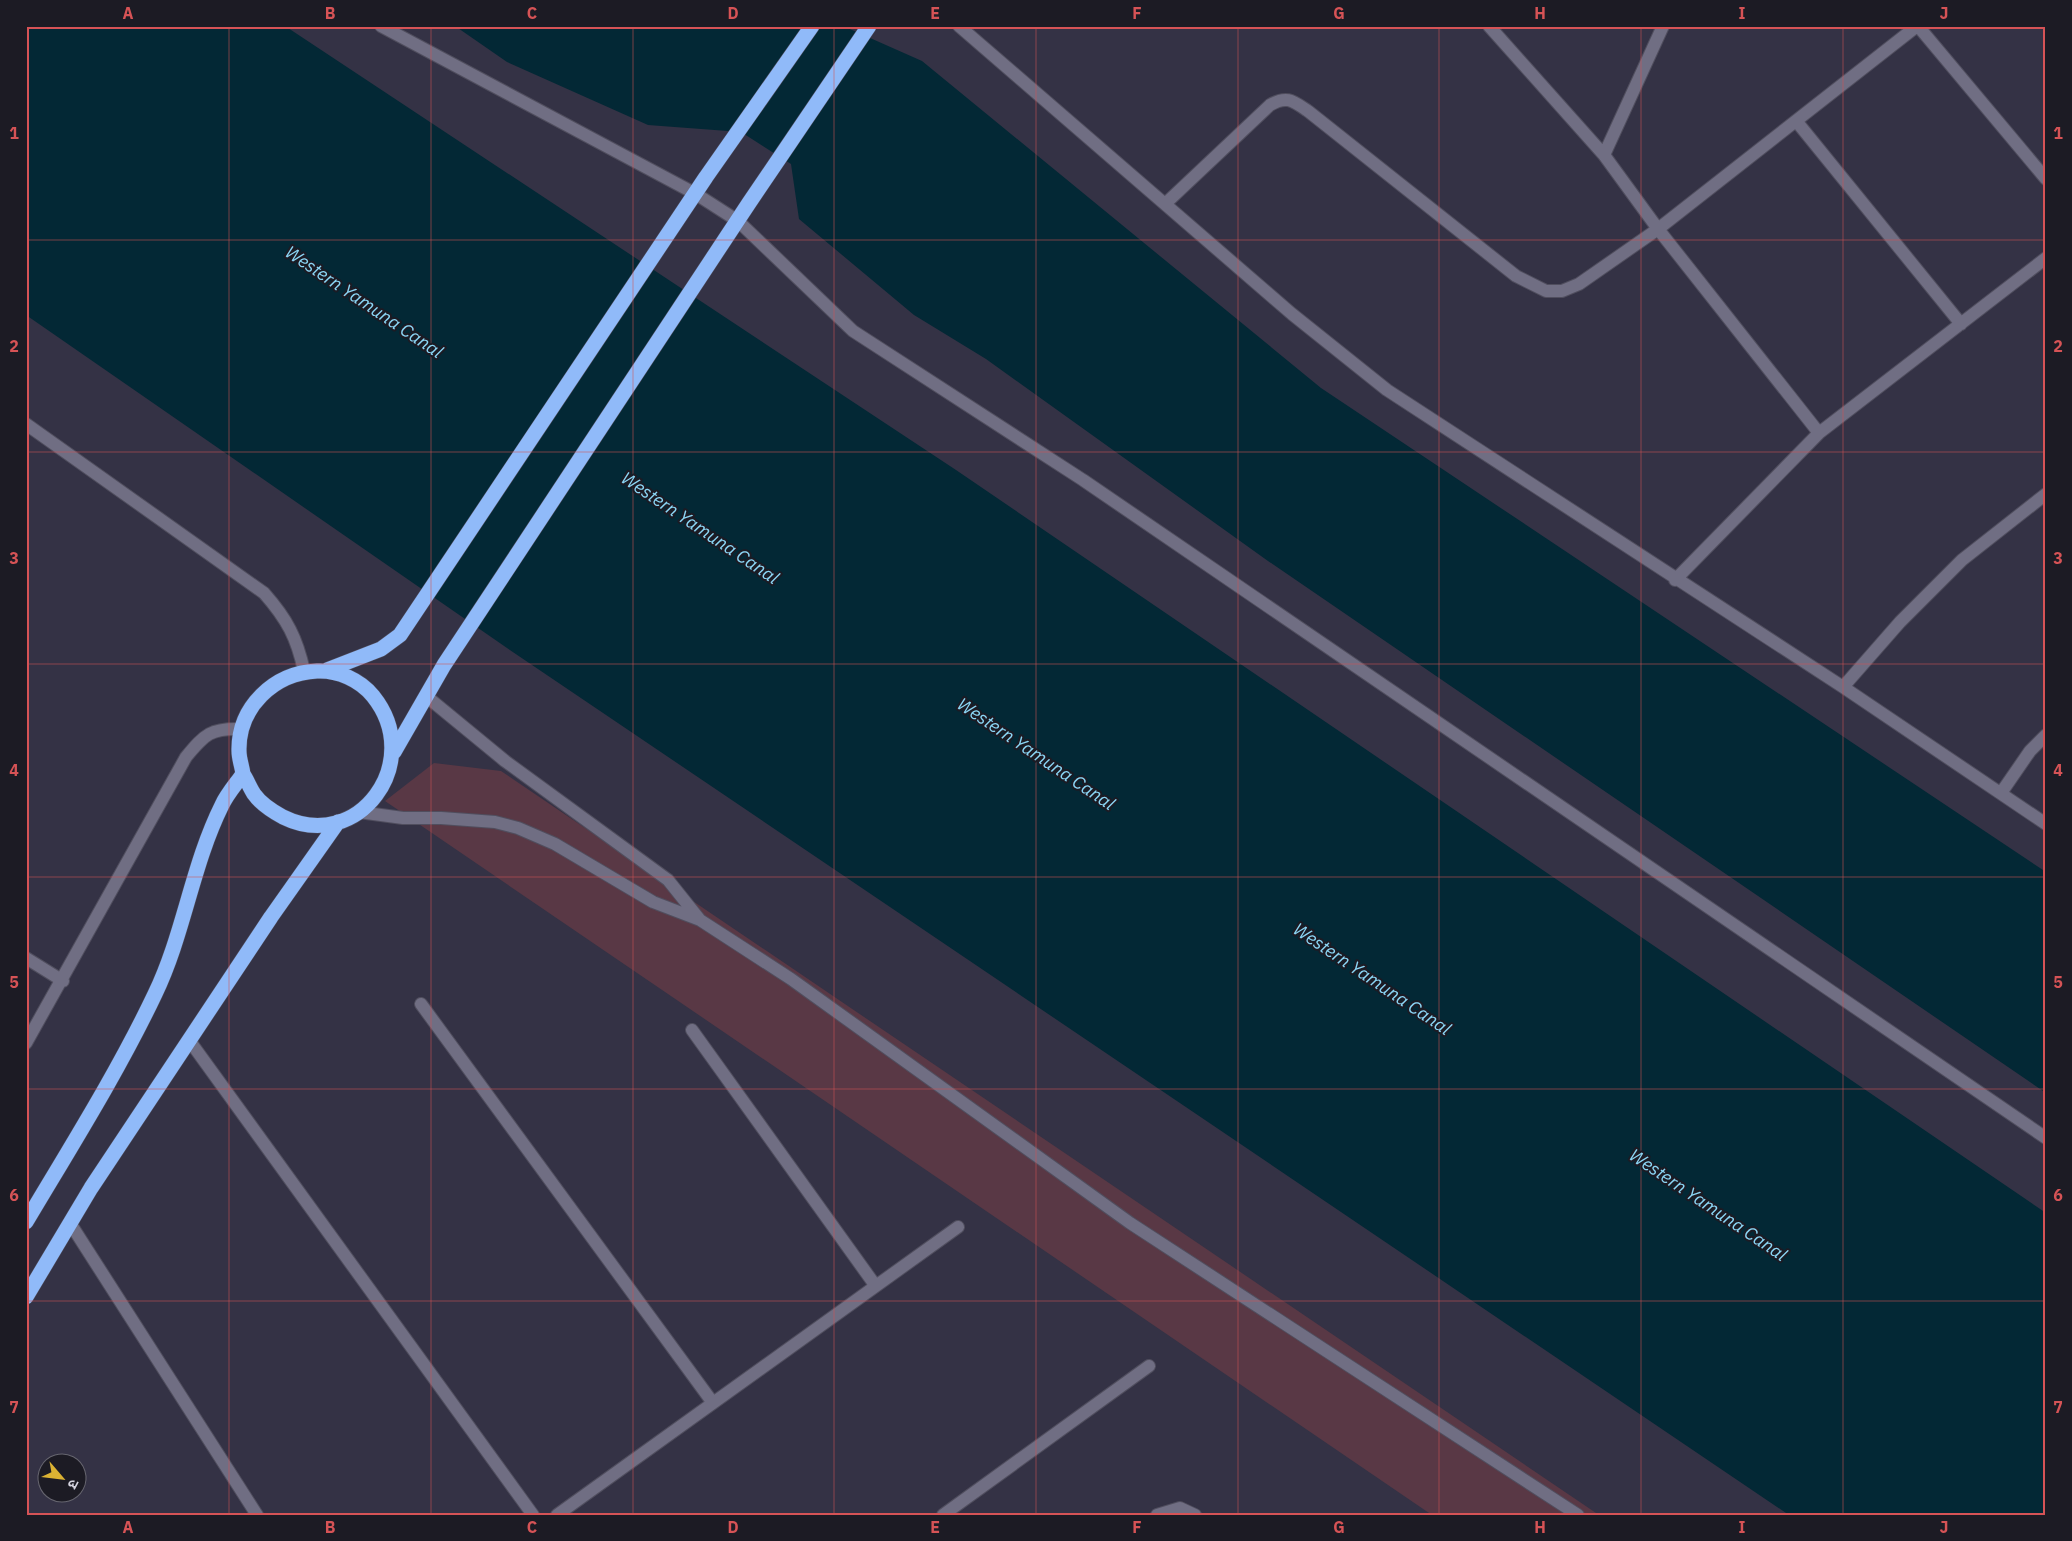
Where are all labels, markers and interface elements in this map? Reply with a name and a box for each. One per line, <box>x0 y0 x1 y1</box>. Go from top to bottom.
text: A <box>123 3 134 23</box>
text: B <box>325 3 336 23</box>
text: C <box>527 3 537 23</box>
text: D <box>727 3 739 23</box>
text: E <box>930 3 940 23</box>
text: F <box>1132 3 1142 23</box>
text: G <box>1333 3 1345 23</box>
text: H <box>1534 3 1546 23</box>
text: I <box>1739 3 1746 23</box>
text: J <box>1940 3 1948 23</box>
text: 1 <box>9 123 19 143</box>
text: 1 <box>2053 123 2063 143</box>
water label: Western Yamuna Canal <box>281 240 448 363</box>
text: 2 <box>9 336 19 356</box>
text: 2 <box>2053 336 2063 356</box>
water label: Western Yamuna Canal <box>617 466 784 589</box>
text: 3 <box>9 548 19 568</box>
text: 3 <box>2053 548 2063 568</box>
water label: Western Yamuna Canal <box>953 692 1120 815</box>
text: 4 <box>9 760 19 780</box>
text: 4 <box>2053 760 2063 780</box>
water label: Western Yamuna Canal <box>1289 917 1456 1040</box>
text: 5 <box>9 972 19 992</box>
text: 5 <box>2053 972 2063 992</box>
water label: Western Yamuna Canal <box>1625 1143 1792 1266</box>
text: 6 <box>9 1185 19 1205</box>
text: 6 <box>2053 1185 2063 1205</box>
text: 7 <box>9 1397 19 1417</box>
text: 7 <box>2053 1397 2063 1417</box>
north arrow <box>38 1454 88 1504</box>
text: उ <box>63 1476 83 1493</box>
text: A <box>123 1517 134 1537</box>
text: B <box>325 1517 336 1537</box>
text: C <box>527 1517 537 1537</box>
text: D <box>727 1517 739 1537</box>
text: E <box>930 1517 940 1537</box>
text: F <box>1132 1517 1142 1537</box>
text: G <box>1333 1517 1345 1537</box>
text: H <box>1534 1517 1546 1537</box>
text: I <box>1739 1517 1746 1537</box>
text: J <box>1940 1517 1948 1537</box>

